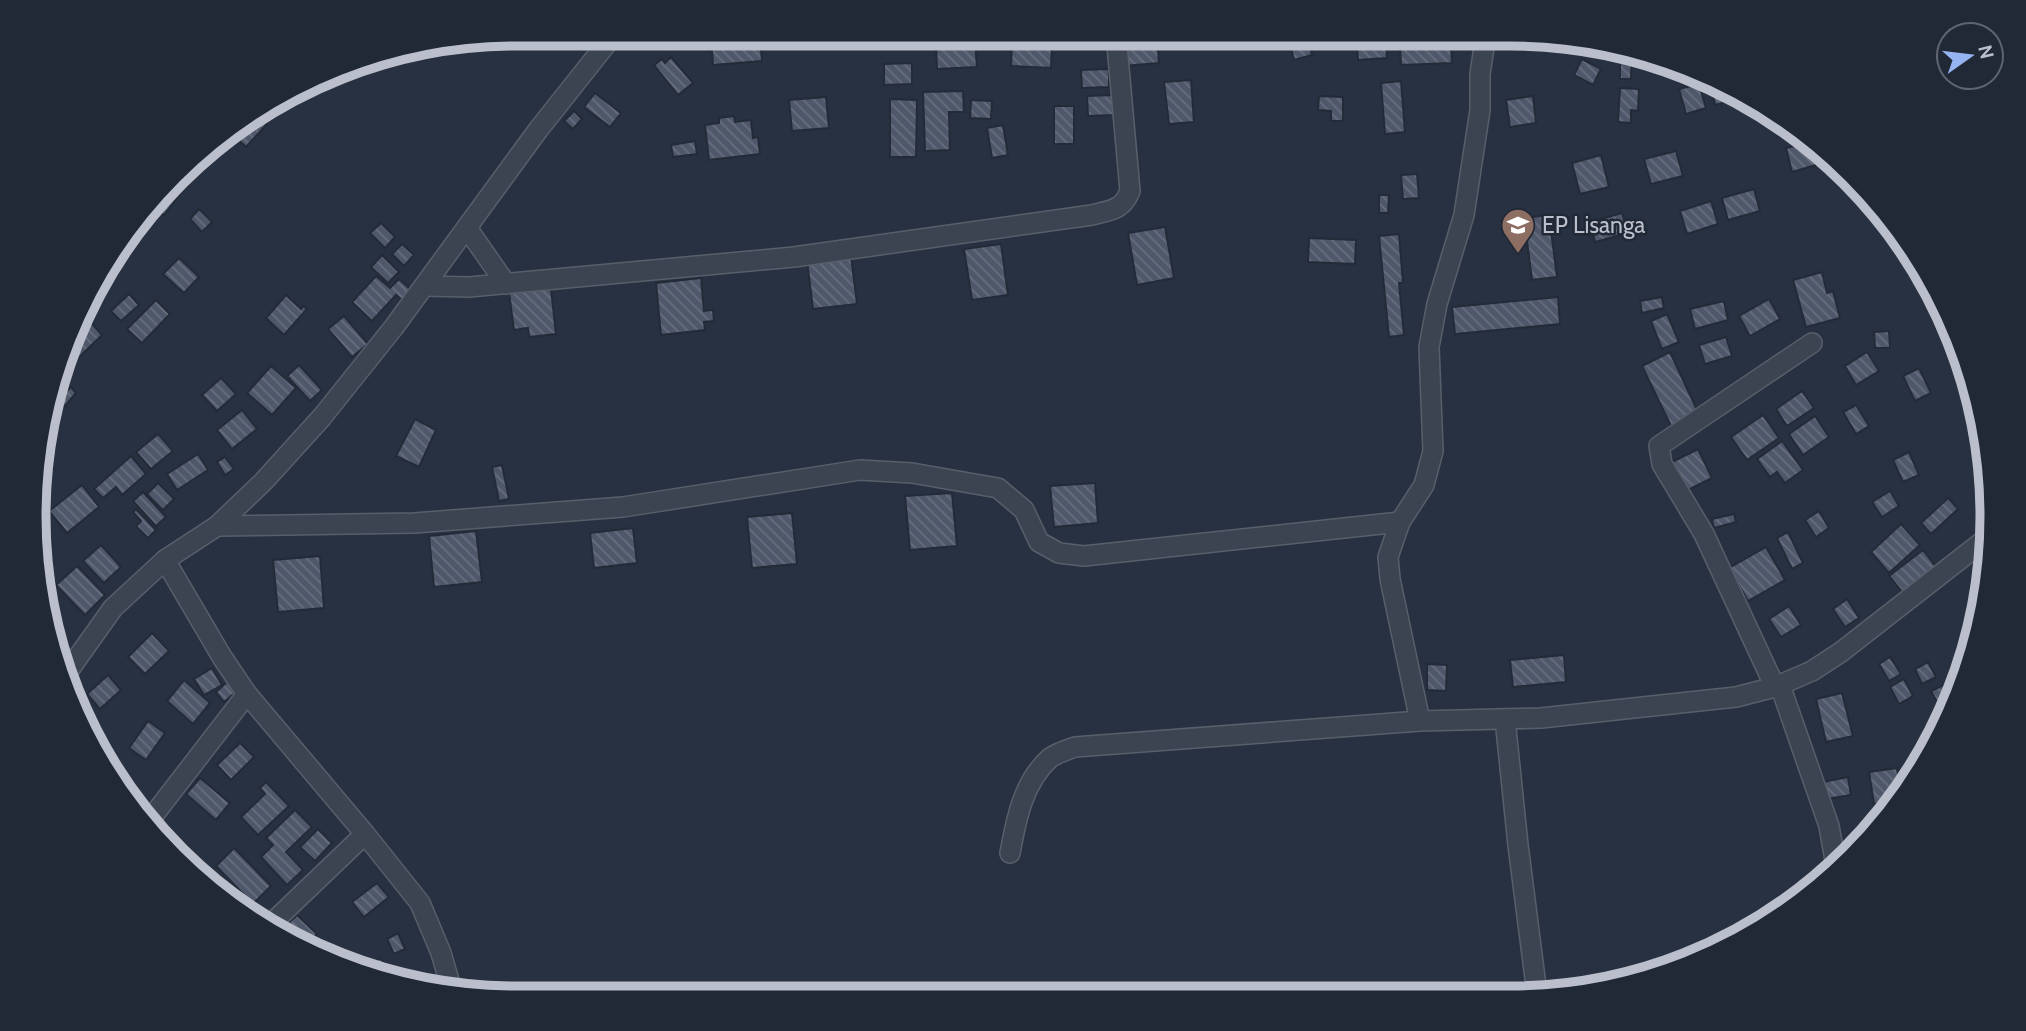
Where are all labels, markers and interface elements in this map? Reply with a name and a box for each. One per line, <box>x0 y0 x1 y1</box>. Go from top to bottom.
north arrow <box>1935 21 2005 91</box>
text: N <box>1973 43 1999 61</box>
school or university icon: EP Lisanga <box>1499 206 1537 255</box>
place label: EP Lisanga <box>1542 211 1645 239</box>

